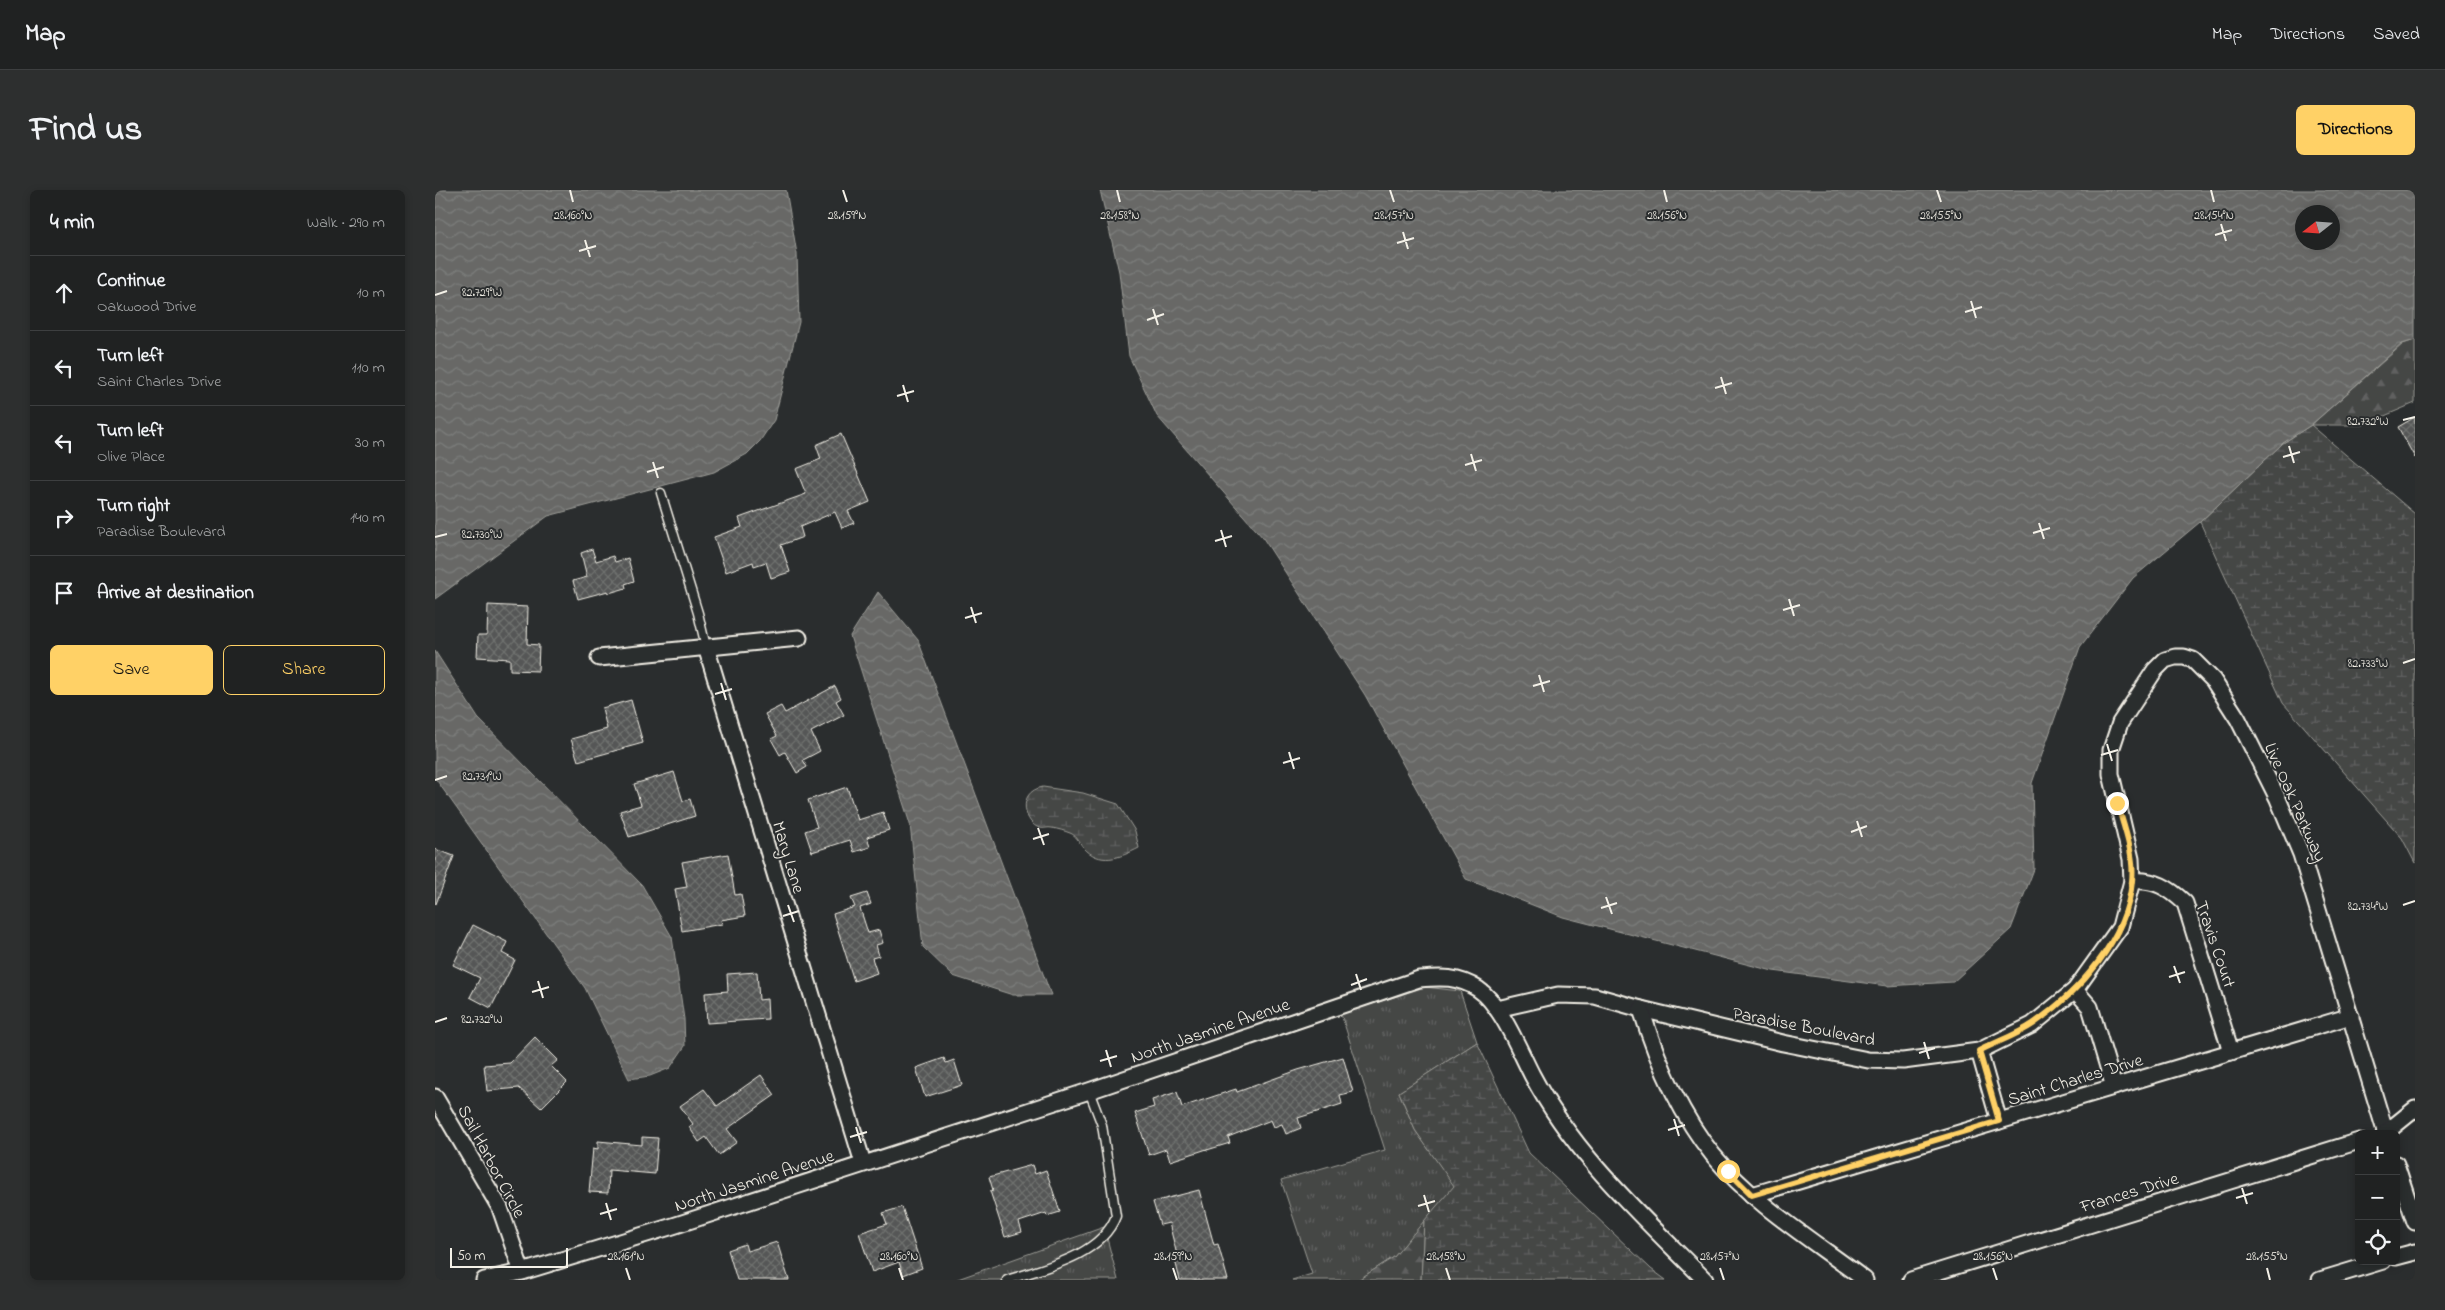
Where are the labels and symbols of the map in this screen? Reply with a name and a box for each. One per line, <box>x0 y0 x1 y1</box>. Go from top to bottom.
north arrow <box>2295 205 2340 250</box>
text: 28.160°N <box>554 207 592 225</box>
text: 28.159°N <box>828 207 866 225</box>
text: 28.158°N <box>1100 207 1140 225</box>
text: 28.157°N <box>1374 207 1414 225</box>
text: 28.156°N <box>1647 207 1687 225</box>
text: 28.155°N <box>1920 207 1962 225</box>
text: 28.154°N <box>2194 207 2234 225</box>
text: 82.729°W <box>462 284 502 302</box>
text: 82.732°W <box>2347 413 2389 431</box>
text: 82.730°W <box>462 526 502 544</box>
text: 82.733°W <box>2348 655 2388 673</box>
street label: Live Oak Parkway <box>2256 739 2332 867</box>
text: 82.731°W <box>462 768 502 786</box>
route end <box>2106 792 2129 815</box>
street label: Mary Lane <box>764 818 811 898</box>
street label: Travis Court <box>2187 898 2241 992</box>
text: 82.734°W <box>2348 898 2388 916</box>
street label: North Jasmine Avenue <box>1128 992 1294 1071</box>
street label: Paradise Boulevard <box>1730 1001 1877 1055</box>
text: 82.732°W <box>461 1011 503 1029</box>
street label: Saint Charles Drive <box>2005 1048 2147 1114</box>
street label: Sail Harbor Circle <box>450 1101 531 1224</box>
street label: North Jasmine Avenue <box>672 1144 839 1220</box>
route start <box>1717 1160 1740 1183</box>
street label: Frances Drive <box>2076 1166 2183 1222</box>
scale bar <box>450 1245 567 1268</box>
text: 28.161°N <box>607 1248 645 1266</box>
text: 28.160°N <box>880 1248 918 1266</box>
text: 28.159°N <box>1154 1248 1192 1266</box>
text: 28.158°N <box>1426 1248 1466 1266</box>
text: 28.157°N <box>1700 1248 1740 1266</box>
text: 28.156°N <box>1973 1248 2013 1266</box>
text: 28.155°N <box>2246 1248 2288 1266</box>

